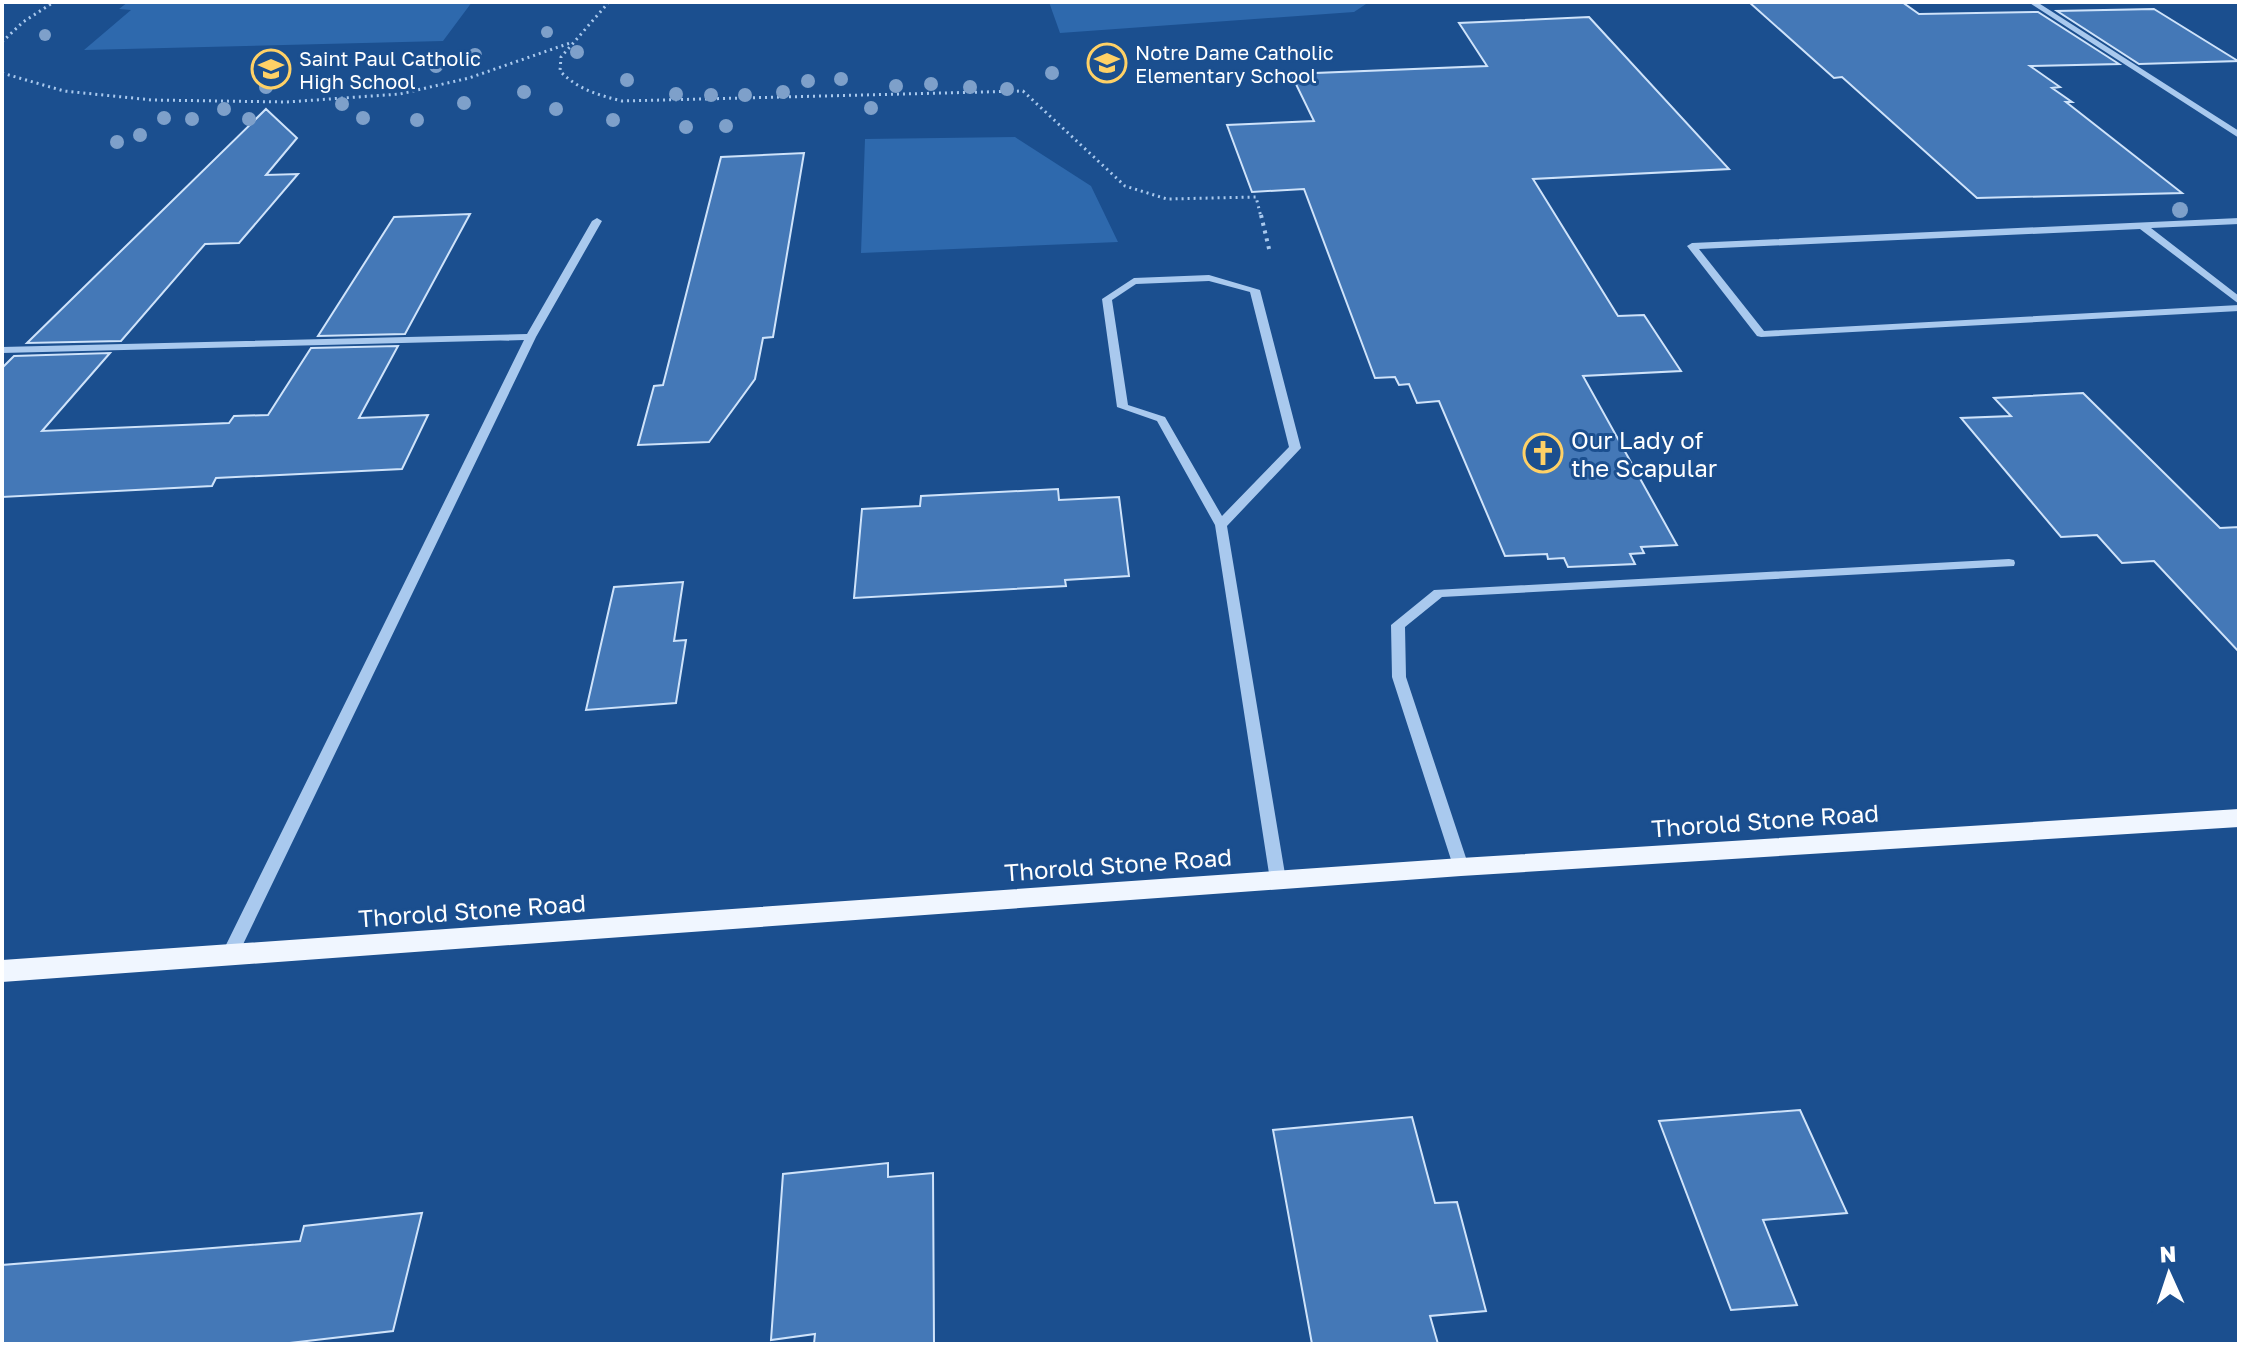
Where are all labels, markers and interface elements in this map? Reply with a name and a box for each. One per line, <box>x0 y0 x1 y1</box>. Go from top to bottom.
place label: Notre Dame Catholic Elementary School <box>1135 40 1334 87</box>
school or university icon: Notre Dame Catholic Elementary School <box>1086 42 1128 84</box>
place label: Saint Paul Catholic High School <box>299 46 481 93</box>
school or university icon: Saint Paul Catholic High School <box>250 48 292 90</box>
place label: Our Lady of the Scapular <box>1571 425 1717 482</box>
church icon: Our Lady of the Scapular <box>1522 432 1564 474</box>
street label: Thorold Stone Road <box>1650 798 1880 842</box>
street label: Thorold Stone Road <box>1003 842 1233 886</box>
street label: Thorold Stone Road <box>357 888 587 932</box>
north arrow <box>2129 1234 2209 1314</box>
text: N <box>2159 1240 2177 1267</box>

